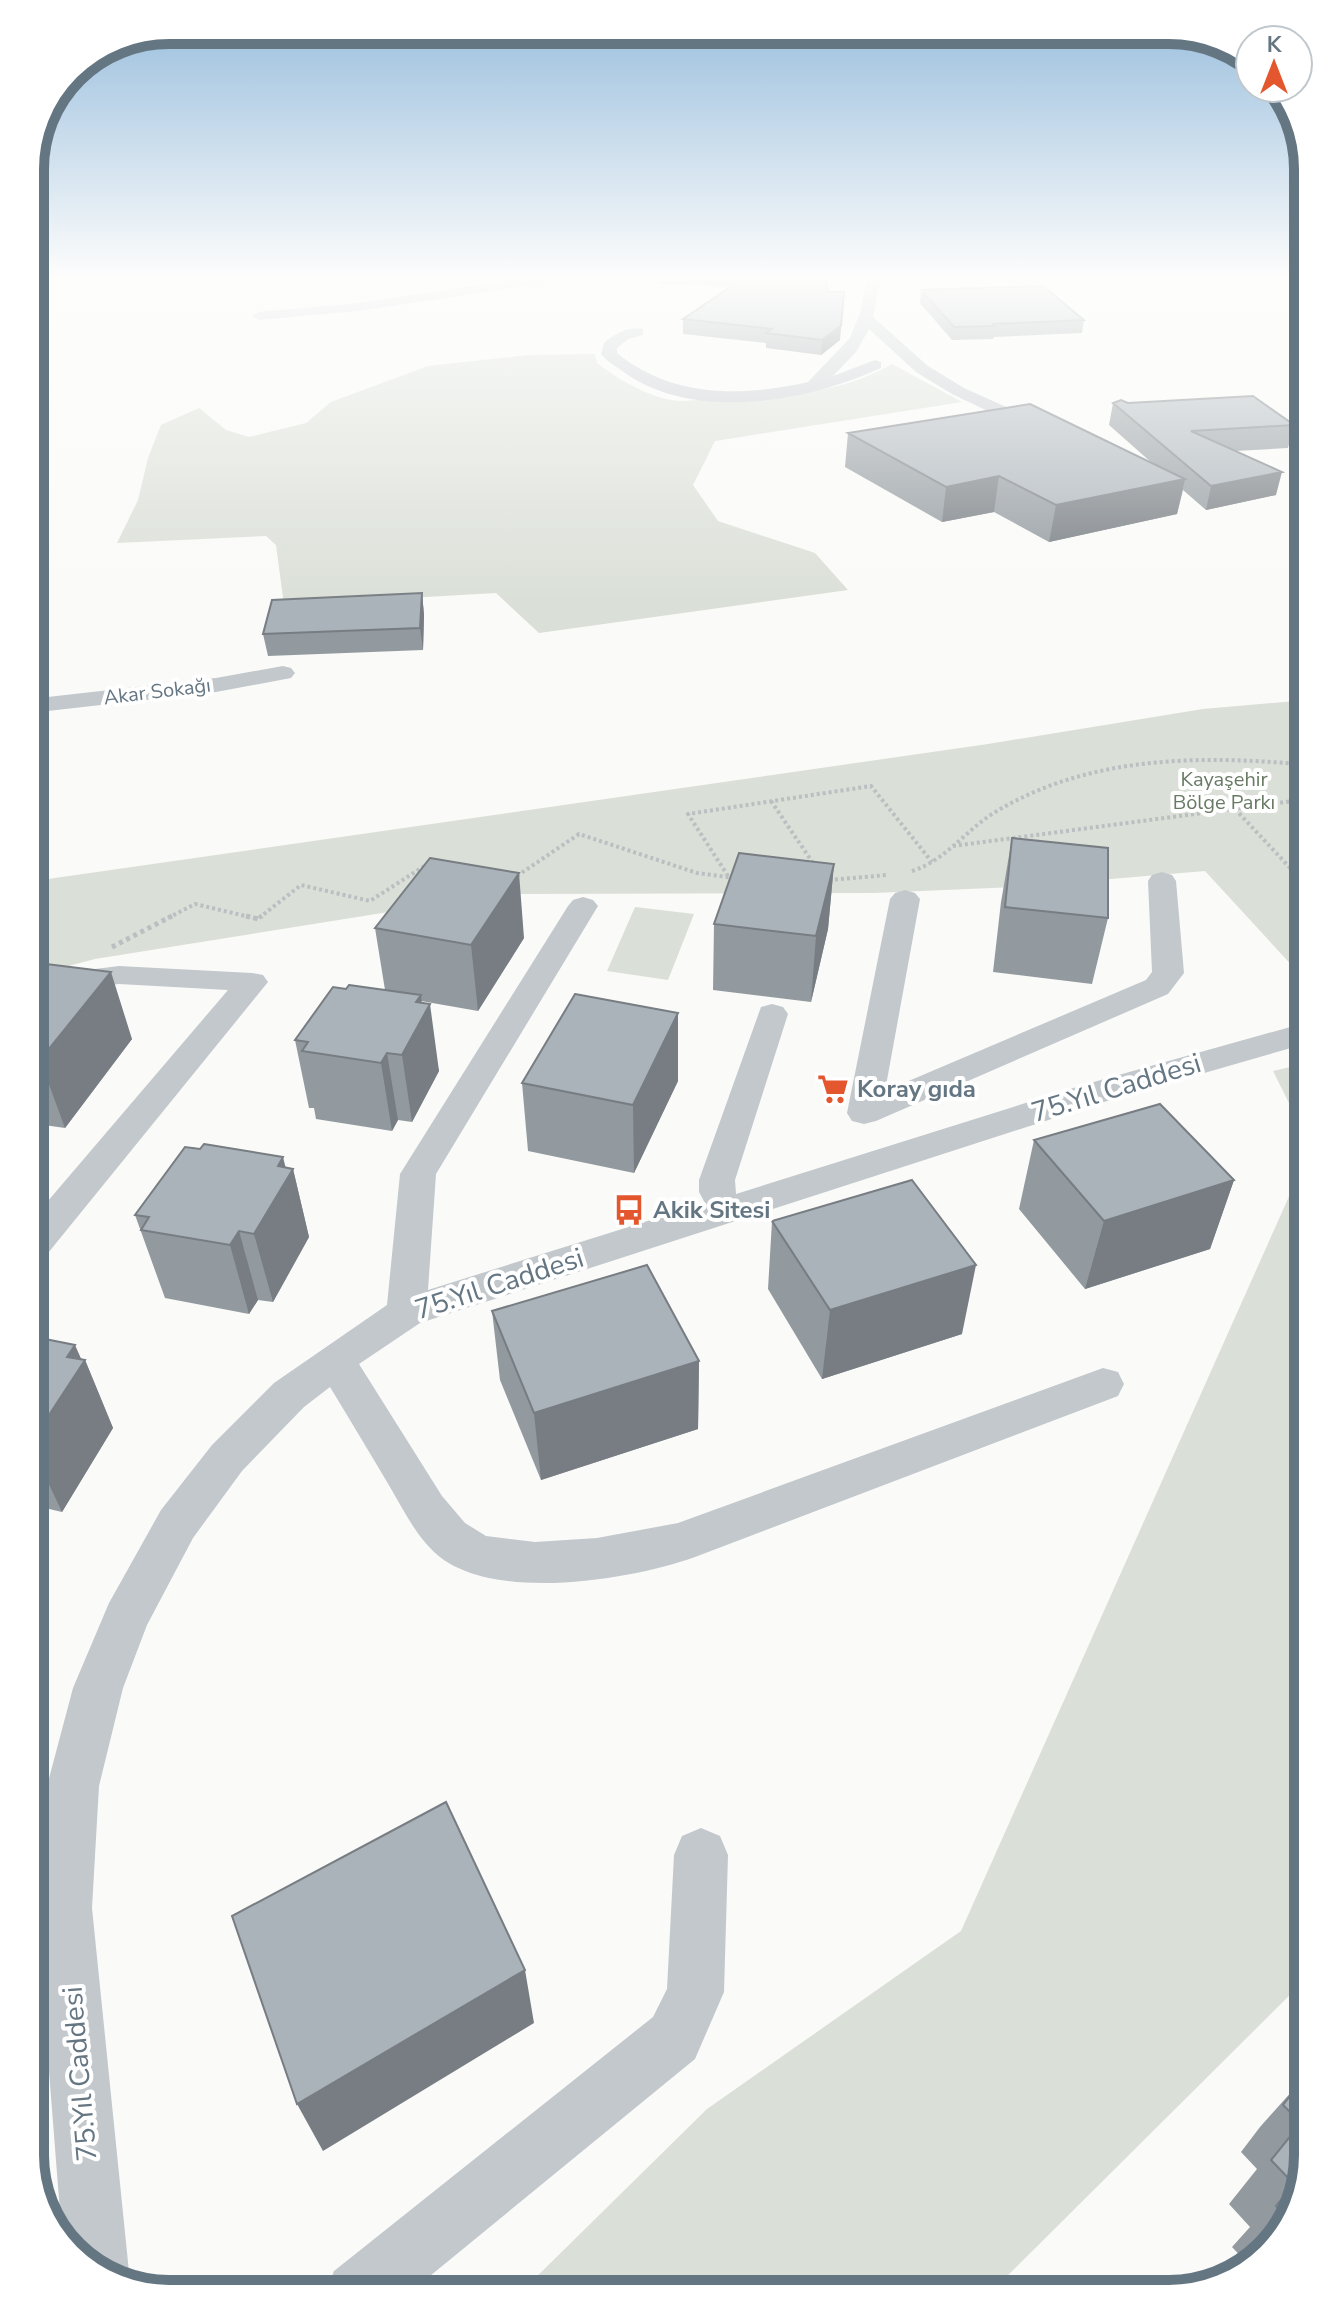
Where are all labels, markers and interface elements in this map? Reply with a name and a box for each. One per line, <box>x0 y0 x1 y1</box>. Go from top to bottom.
north arrow <box>1234 24 1314 104</box>
text: K <box>1267 30 1283 60</box>
street label: Akar Sokağı <box>102 672 212 711</box>
park label: Kayaşehir Bölge Parkı <box>1173 766 1275 816</box>
street label: 75.Yıl Caddesi <box>1027 1044 1206 1132</box>
supermarket icon: Koray gıda <box>816 1072 850 1106</box>
place label: Koray gıda <box>857 1073 976 1105</box>
bus stop icon: Akik Sitesi <box>612 1193 646 1227</box>
place label: Akik Sitesi <box>653 1194 770 1226</box>
street label: 75.Yıl Caddesi <box>410 1239 589 1329</box>
street label: 75.Yıl Caddesi <box>53 1985 107 2163</box>

